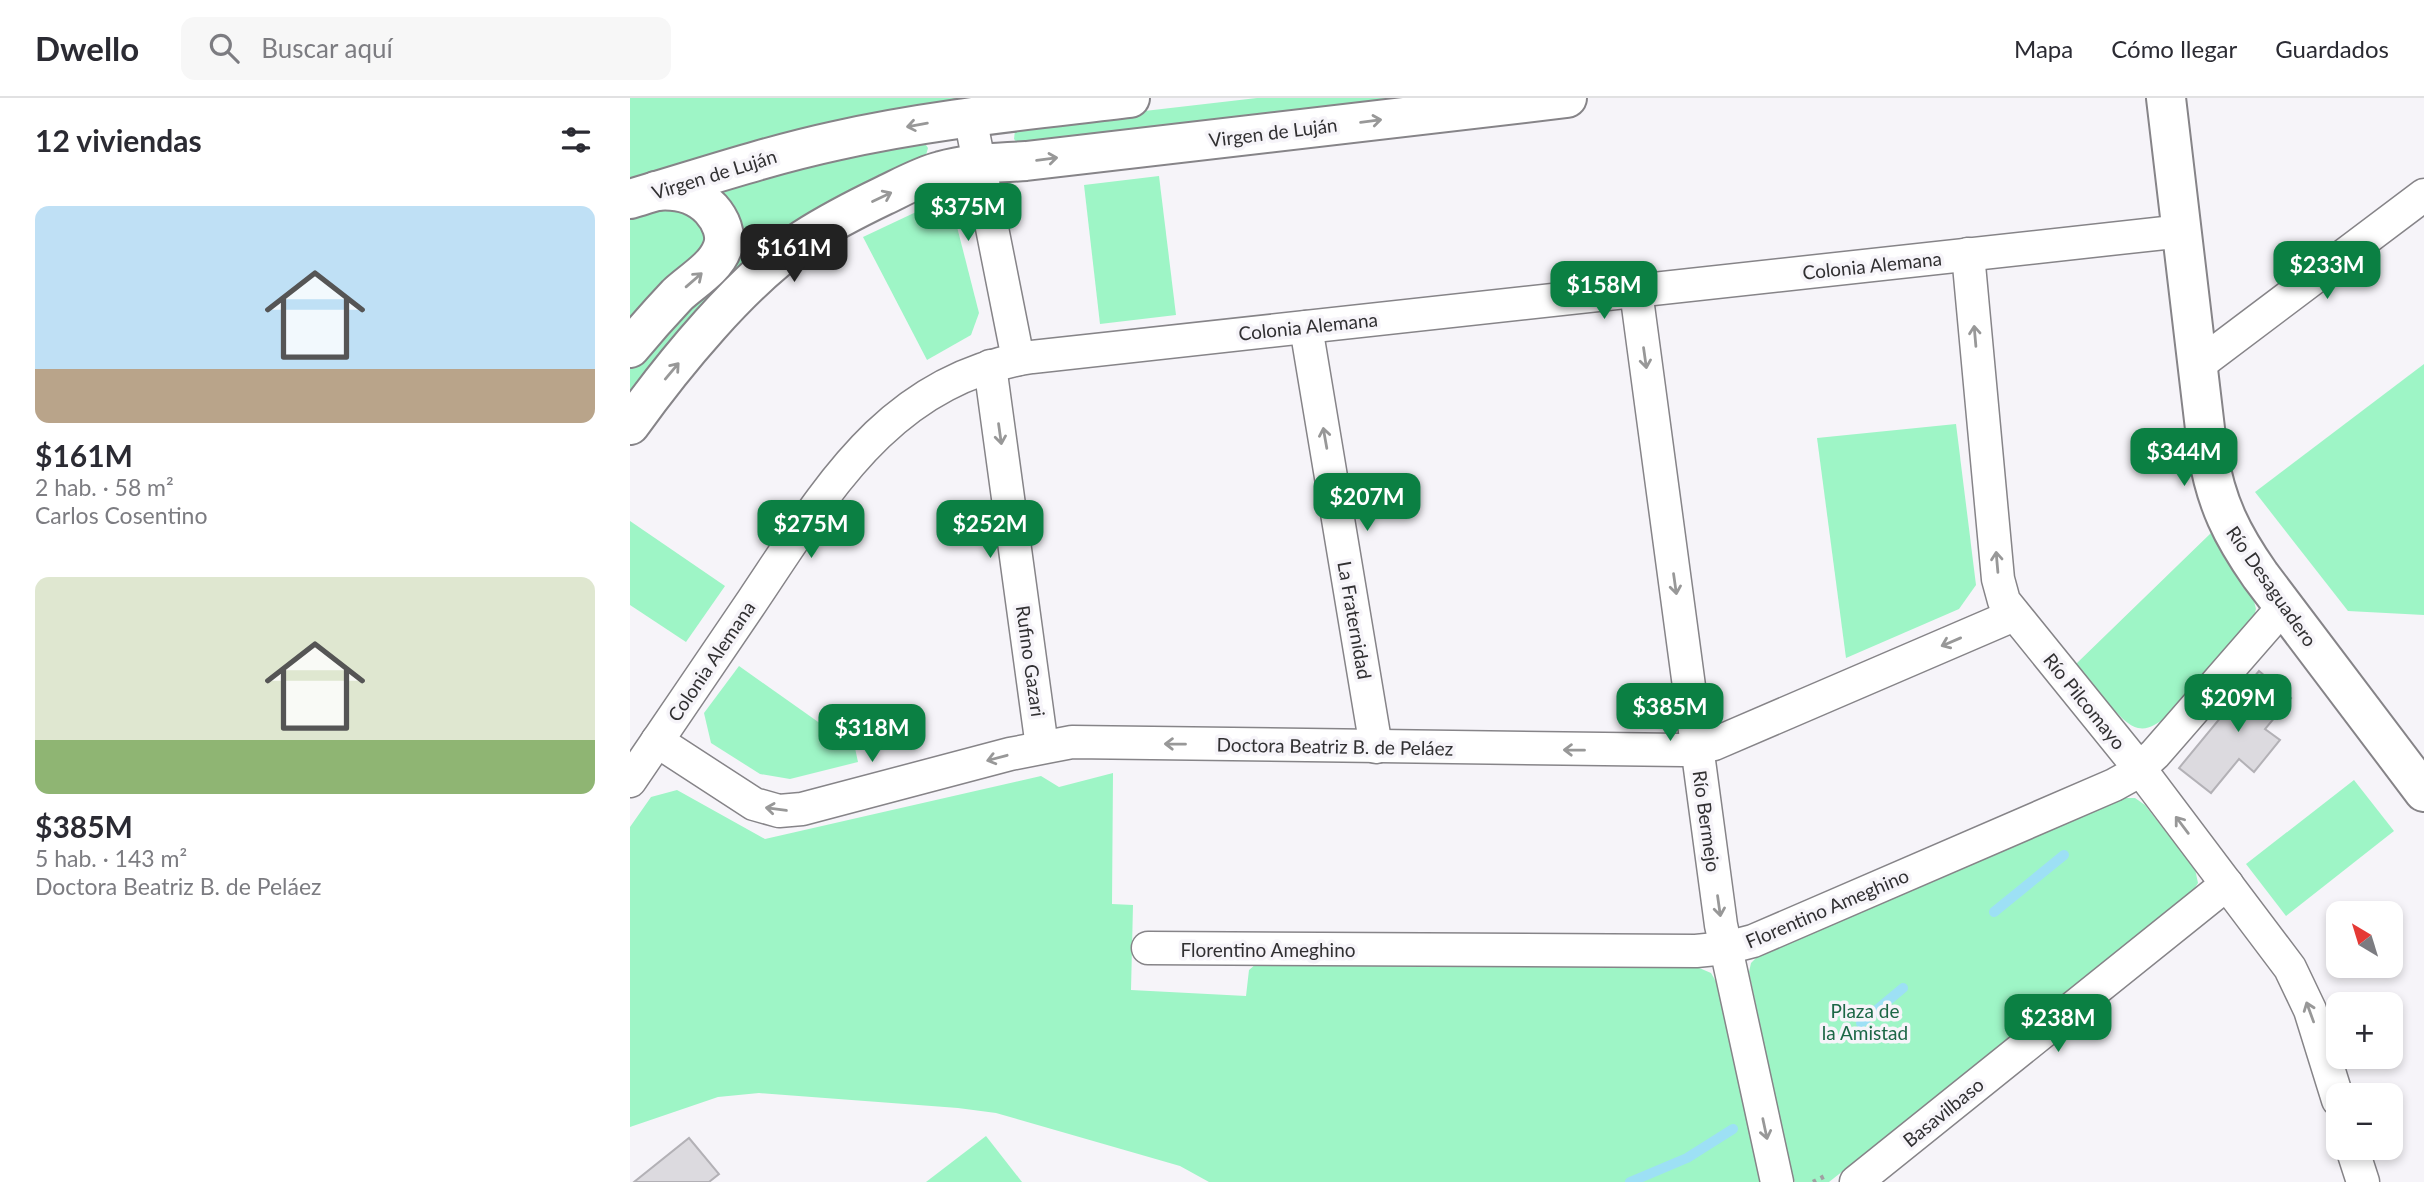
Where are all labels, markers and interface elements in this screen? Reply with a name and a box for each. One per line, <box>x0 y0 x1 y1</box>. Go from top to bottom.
search box <box>181 17 671 80</box>
text: Dwello <box>35 28 139 68</box>
icon: search <box>205 29 243 67</box>
text: Buscar aquí <box>261 32 393 64</box>
text: Mapa <box>2014 34 2073 63</box>
text: Cómo llegar <box>2111 34 2237 63</box>
text: Guardados <box>2275 34 2389 63</box>
street label: Virgen de Luján <box>1207 113 1339 151</box>
one-way arrow <box>1359 114 1381 127</box>
one-way arrow <box>906 119 928 132</box>
icon: filters <box>557 121 595 159</box>
text: 12 viviendas <box>35 122 202 158</box>
street label: Virgen de Luján <box>649 144 779 204</box>
one-way arrow <box>1035 152 1058 165</box>
pin: $375M <box>919 184 1017 243</box>
one-way arrow <box>871 189 892 203</box>
text: $375M <box>930 192 1006 220</box>
pin: $161M <box>745 225 843 284</box>
text: $161M <box>756 233 832 261</box>
pin: $233M <box>2278 242 2376 301</box>
street label: Colonia Alemana <box>1801 246 1943 284</box>
text: $233M <box>2289 250 2365 278</box>
icon: home <box>252 252 378 378</box>
pin: $158M <box>1555 262 1653 321</box>
text: $158M <box>1566 270 1642 298</box>
one-way arrow <box>685 272 702 289</box>
street label: Colonia Alemana <box>1237 307 1379 345</box>
one-way arrow <box>1968 325 1981 347</box>
one-way arrow <box>1638 346 1651 369</box>
one-way arrow <box>664 363 680 381</box>
one-way arrow <box>993 422 1006 445</box>
one-way arrow <box>1318 427 1331 450</box>
pin: $344M <box>2135 428 2233 488</box>
text: $161M <box>35 437 133 473</box>
text: $344M <box>2146 437 2222 465</box>
text: 2 hab. · 58 m² <box>35 473 174 501</box>
pin: $207M <box>1318 474 1416 533</box>
text: $207M <box>1329 482 1405 510</box>
pin: $275M <box>762 500 860 560</box>
pin: $252M <box>941 500 1039 560</box>
text: Carlos Cosentino <box>35 501 207 529</box>
text: $275M <box>773 509 849 537</box>
text: $252M <box>952 509 1028 537</box>
street label: Río Desaguadero <box>2222 521 2322 651</box>
one-way arrow <box>1990 551 2003 574</box>
street label: La Fraternidad <box>1333 559 1377 681</box>
one-way arrow <box>1669 572 1682 595</box>
street label: Colonia Alemana <box>662 597 760 725</box>
street label: Rufino Gazari <box>1012 604 1050 718</box>
icon: home <box>252 623 378 749</box>
one-way arrow <box>1941 636 1963 649</box>
street label: Río Pilcomayo <box>2039 648 2131 754</box>
pin: $209M <box>2189 674 2287 734</box>
text: $209M <box>2200 683 2276 711</box>
pin: $385M <box>1621 684 1719 743</box>
text: $385M <box>1632 692 1708 720</box>
pin: $318M <box>823 704 921 764</box>
text: $318M <box>834 713 910 741</box>
street label: Doctora Beatriz B. de Peláez <box>1216 732 1454 760</box>
one-way arrow <box>1164 737 1187 751</box>
one-way arrow <box>1563 743 1586 757</box>
one-way arrow <box>986 752 1008 765</box>
street label: Río Bermejo <box>1689 769 1725 873</box>
one-way arrow <box>765 803 788 816</box>
text: $385M <box>35 808 133 844</box>
one-way arrow <box>2175 815 2190 834</box>
text: 5 hab. · 143 m² <box>35 844 187 872</box>
street label: Florentino Ameghino <box>1742 863 1912 953</box>
text: Doctora Beatriz B. de Peláez <box>35 872 321 900</box>
one-way arrow <box>1712 894 1725 917</box>
north arrow <box>2326 901 2403 978</box>
map controls <box>2326 901 2403 1160</box>
street label: Florentino Ameghino <box>1180 938 1356 961</box>
button: + <box>2326 992 2403 1069</box>
pin: $238M <box>2009 995 2107 1054</box>
park label: Plaza de la Amistad <box>1822 999 1908 1044</box>
one-way arrow <box>2303 1001 2315 1023</box>
text: $238M <box>2020 1003 2096 1031</box>
street label: Basavilbaso <box>1898 1073 1988 1151</box>
button: − <box>2326 1083 2403 1160</box>
one-way arrow <box>1759 1117 1773 1140</box>

